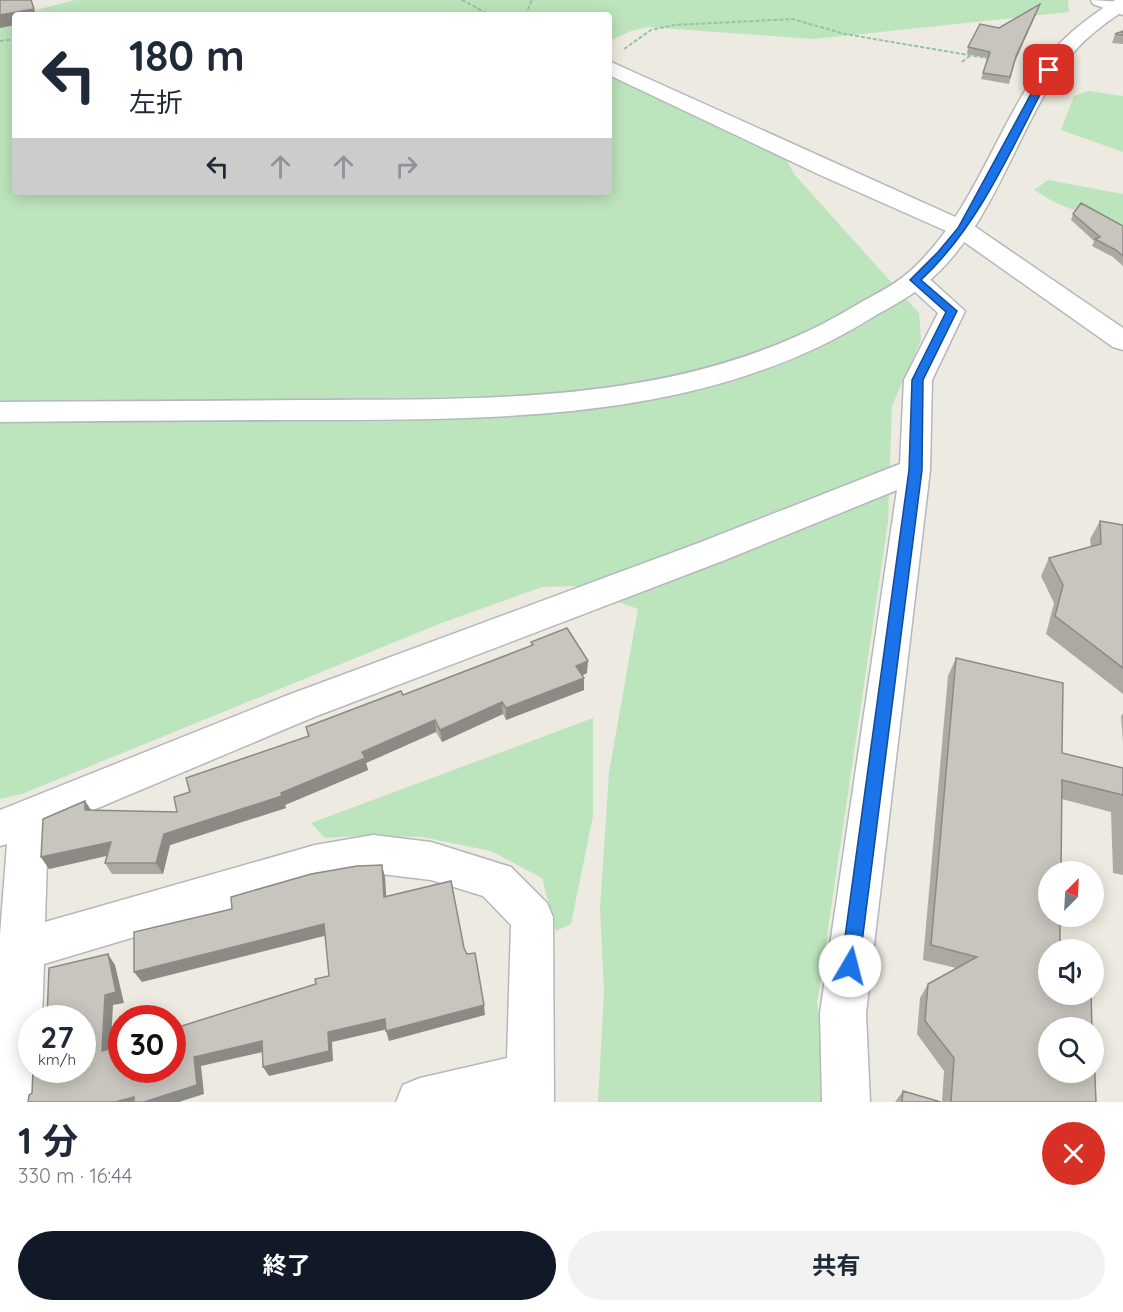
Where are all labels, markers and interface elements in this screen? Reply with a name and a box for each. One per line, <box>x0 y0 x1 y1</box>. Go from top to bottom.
text: 180 m <box>129 29 245 82</box>
icon: left <box>30 36 108 114</box>
pin <box>1023 44 1074 95</box>
icon: arrive <box>1032 53 1065 86</box>
text: 左折 <box>129 85 183 119</box>
icon: left <box>201 150 234 183</box>
icon: ahead <box>264 150 297 183</box>
icon: ahead <box>327 150 360 183</box>
icon: right <box>390 150 423 183</box>
north arrow <box>1038 861 1104 927</box>
map controls <box>1038 861 1104 1083</box>
position arrow <box>818 934 882 998</box>
button: sound <box>1038 939 1104 1005</box>
speed limit sign: 30 <box>108 1005 186 1083</box>
button: search <box>1038 1017 1104 1083</box>
text: 27 <box>40 1018 74 1056</box>
text: km/h <box>38 1050 76 1069</box>
text: 1 分 <box>18 1118 78 1163</box>
button: close <box>1042 1122 1105 1185</box>
text: 330 m · 16:44 <box>18 1163 132 1188</box>
button: 終了 <box>18 1231 556 1300</box>
button: 共有 <box>568 1231 1105 1300</box>

